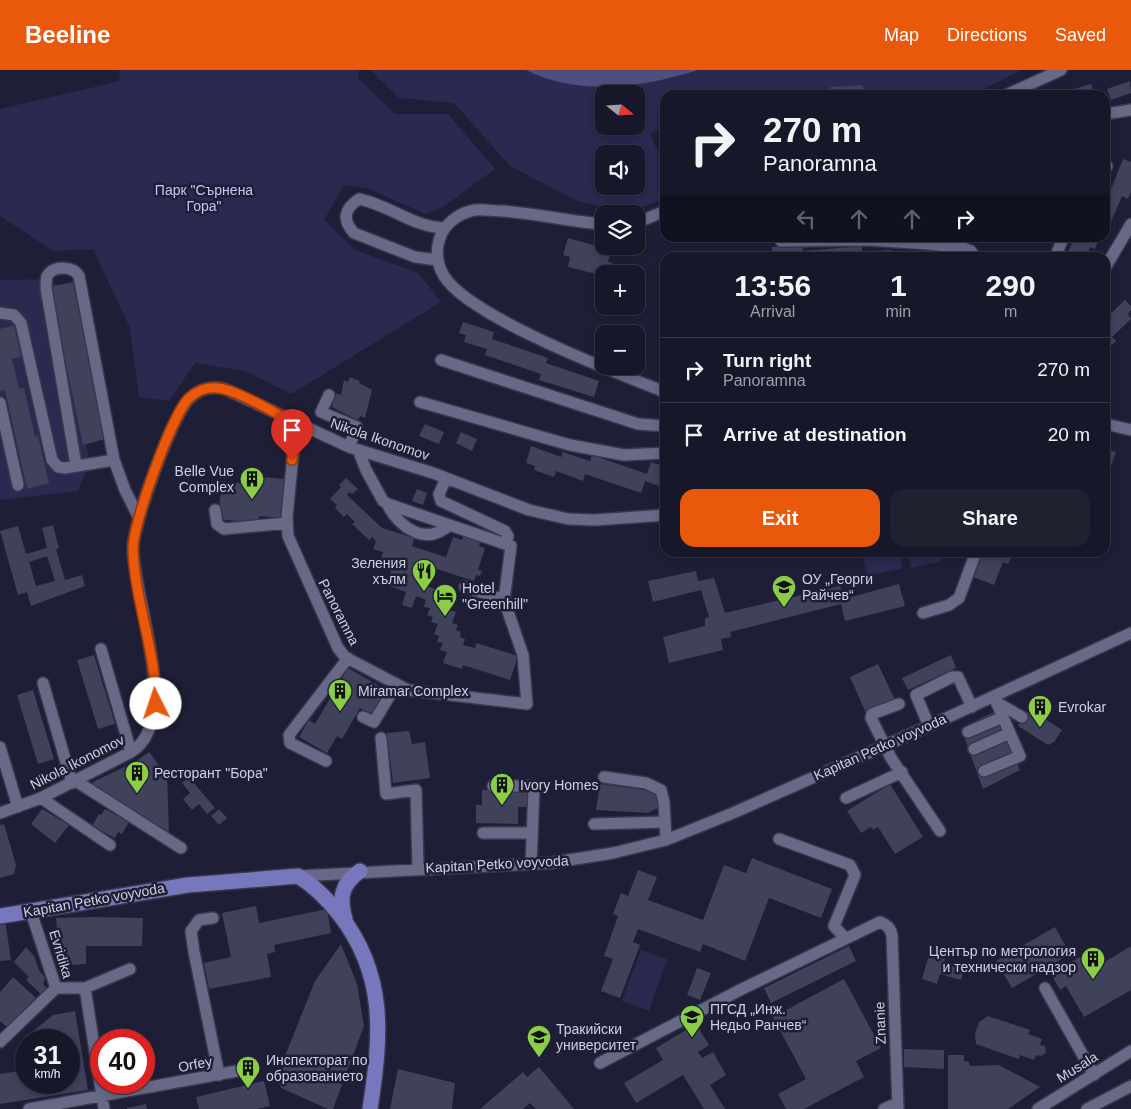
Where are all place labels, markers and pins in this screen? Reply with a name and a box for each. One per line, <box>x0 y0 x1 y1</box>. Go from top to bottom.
pin <box>271 409 313 460</box>
place label: Belle Vue Complex <box>175 463 234 495</box>
building icon: Belle Vue Complex <box>239 466 265 500</box>
place label: Зеления хълм <box>351 555 406 587</box>
restaurant icon: Зеления хълм <box>411 558 437 592</box>
place label: ОУ „Георги Райчев“ <box>802 571 873 603</box>
school or university icon: ОУ „Георги Райчев“ <box>771 574 797 608</box>
place label: Hotel "Greenhill" <box>462 580 528 612</box>
hotel icon: Hotel "Greenhill" <box>432 583 458 617</box>
building icon: Miramar Complex <box>327 678 353 712</box>
place label: Miramar Complex <box>358 683 468 699</box>
building icon: Evrokar <box>1027 694 1053 728</box>
place label: Evrokar <box>1058 699 1107 715</box>
building icon: Ресторант "Бора" <box>124 760 150 794</box>
place label: Ресторант "Бора" <box>154 765 268 781</box>
building icon: Ivory Homes <box>489 772 515 806</box>
place label: Ivory Homes <box>520 777 599 793</box>
place label: Център по метрология и технически надзор <box>929 943 1076 975</box>
building icon: Център по метрология и технически надзор <box>1080 946 1106 980</box>
place label: ПГСД „Инж. Недьо Ранчев“ <box>710 1001 807 1033</box>
school or university icon: ПГСД „Инж. Недьо Ранчев“ <box>679 1004 705 1038</box>
place label: Тракийски университет <box>556 1021 637 1053</box>
school or university icon: Тракийски университет <box>526 1024 552 1058</box>
place label: Инспекторат по образованието <box>266 1052 368 1084</box>
building icon: Инспекторат по образованието <box>235 1055 261 1089</box>

